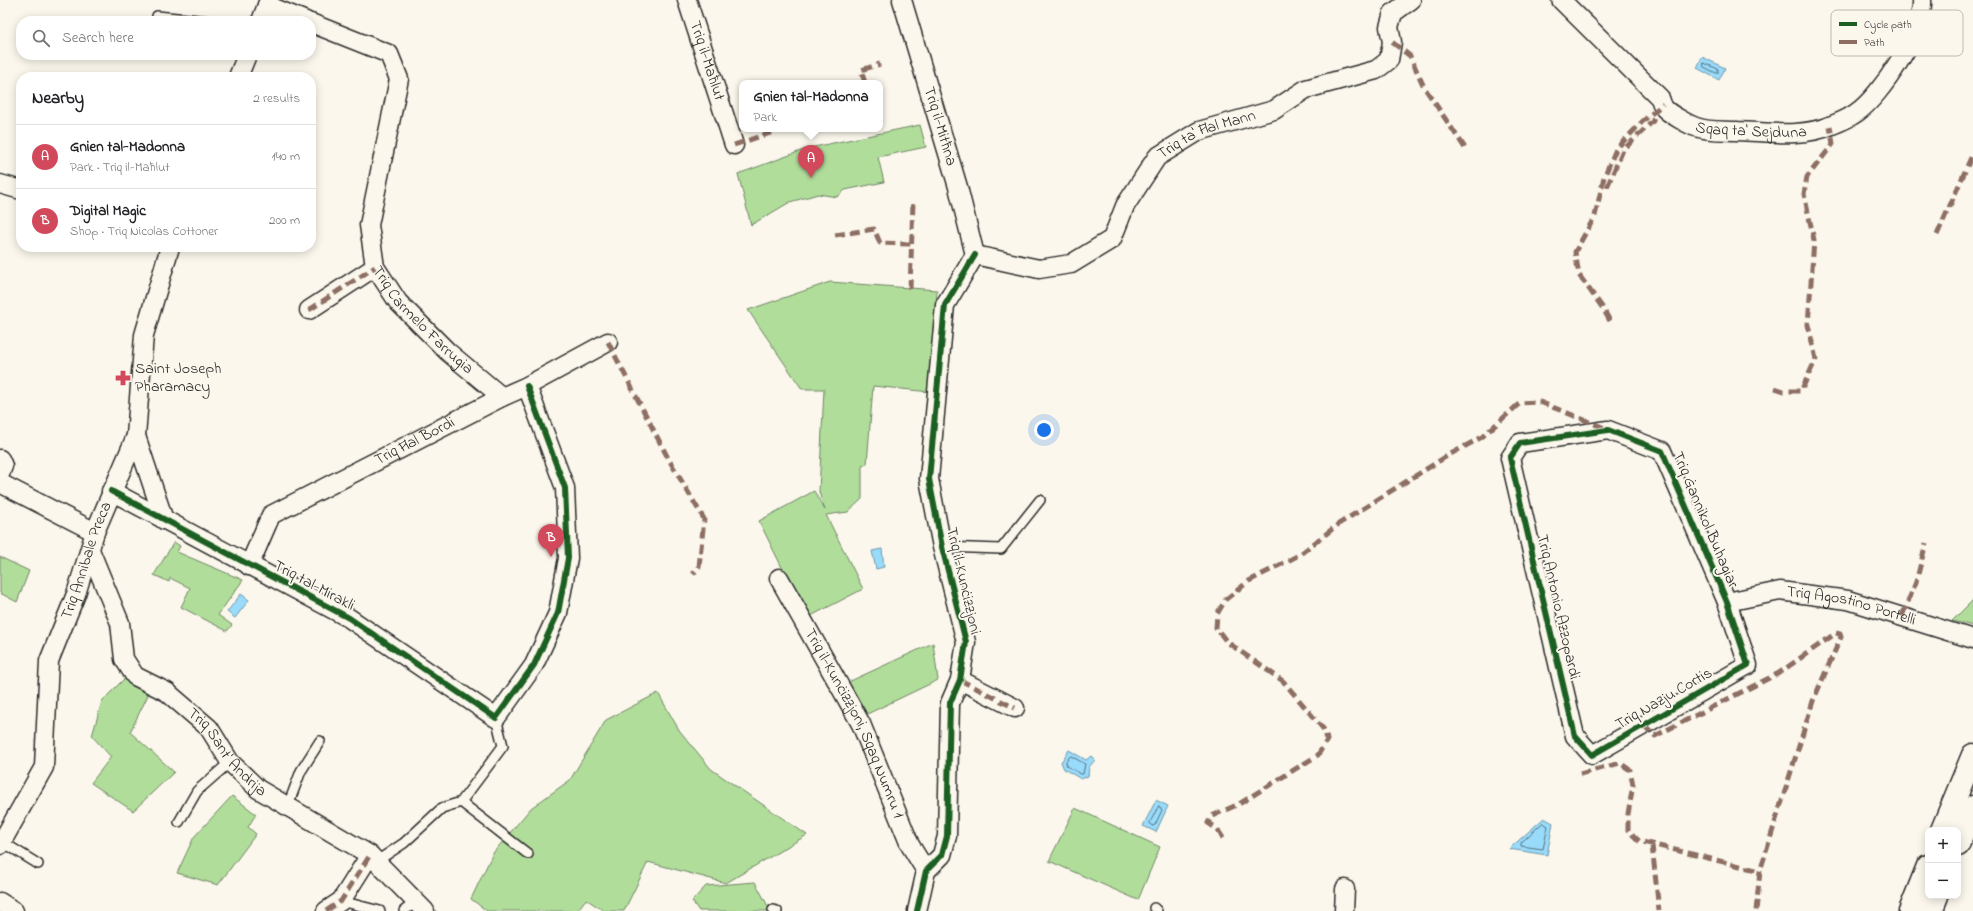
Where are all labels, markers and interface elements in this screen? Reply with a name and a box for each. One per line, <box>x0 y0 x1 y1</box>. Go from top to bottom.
legend <box>1831 10 1963 56</box>
search box <box>16 16 316 60</box>
text: Cycle path <box>1864 17 1912 34</box>
street label: Triq il-Maħlut <box>683 18 731 104</box>
icon: search <box>30 27 52 49</box>
text: Search here <box>62 27 134 49</box>
text: Path <box>1864 35 1885 51</box>
popup <box>739 80 883 132</box>
street label: Triq il-Mitħna <box>917 84 963 169</box>
text: Nearby <box>32 86 84 111</box>
text: Gnien tal-Madonna <box>754 86 868 108</box>
text: 2 results <box>253 89 300 108</box>
street label: Triq ta' Ħal Mann <box>1153 104 1259 166</box>
text: Park <box>754 108 777 127</box>
street label: Sqaq ta' Sejduna <box>1693 116 1808 145</box>
text: Gnien tal-Madonna <box>70 136 185 158</box>
pin: A <box>798 145 824 178</box>
text: A <box>41 147 49 166</box>
text: 140 m <box>272 147 300 166</box>
text: Park · Triq il-Maħlut <box>70 158 170 177</box>
text: Digital Magic <box>70 200 146 222</box>
text: B <box>41 211 49 230</box>
text: 200 m <box>269 211 300 230</box>
text: Shop · Triq Nicolas Cottoner <box>70 222 218 241</box>
street label: Triq Carmelo Farrugia <box>365 261 479 380</box>
place label: Saint Joseph Pharamacy <box>135 357 221 399</box>
pharmacy icon: Saint Joseph Pharamacy <box>114 369 132 387</box>
street label: Triq Ħal Bordi <box>370 411 459 472</box>
your location <box>1034 420 1054 440</box>
street label: Triq Ġannikol Buhagiar <box>1665 448 1745 592</box>
street label: Triq Annibale Preca <box>55 498 119 623</box>
pin: B <box>538 524 564 557</box>
street label: Triq il-Kunċizzjoni <box>939 525 987 637</box>
street label: Triq Antonio Azzopardi <box>1530 532 1586 682</box>
street label: Triq tal-Mirakli <box>269 554 359 618</box>
street label: Triq Agostino Portelli <box>1785 580 1919 632</box>
street label: Triq il-Kunċizzjoni, Sqaq Numru 1 <box>798 624 910 822</box>
street label: Triq Nazju Cortis <box>1611 661 1717 737</box>
street label: Triq Sant' Andrija <box>182 702 271 803</box>
map controls <box>1925 827 1961 899</box>
button: + <box>1925 827 1961 863</box>
button: − <box>1925 863 1961 899</box>

